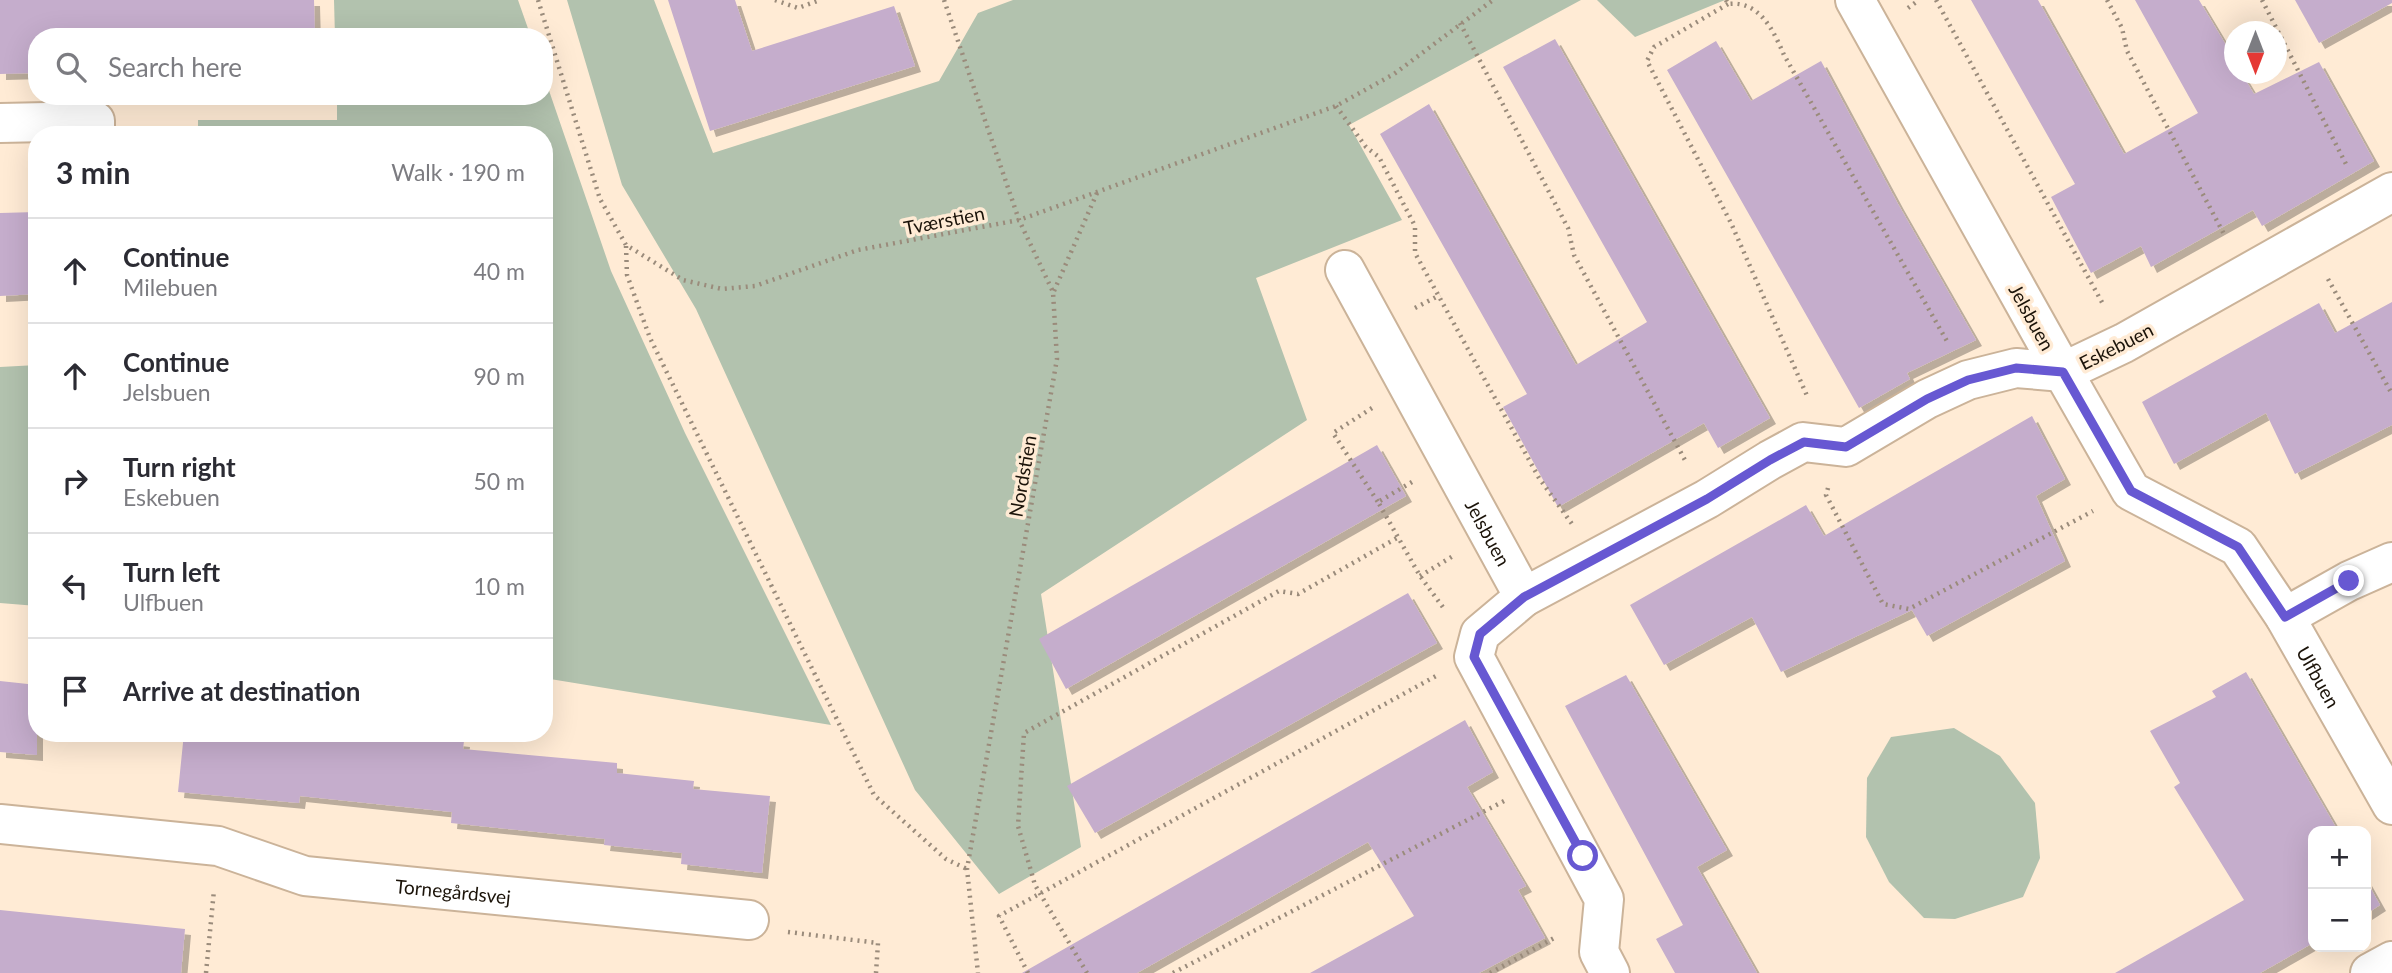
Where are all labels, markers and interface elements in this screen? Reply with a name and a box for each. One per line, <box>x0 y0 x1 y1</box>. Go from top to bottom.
north arrow <box>2224 21 2287 84</box>
search box <box>28 28 553 105</box>
icon: search <box>52 48 90 86</box>
text: Search here <box>108 51 242 83</box>
text: 3 min <box>56 154 130 190</box>
text: Walk · 190 m <box>391 158 525 186</box>
street label: Tværstien <box>902 201 986 239</box>
text: Continue <box>123 241 229 273</box>
icon: ahead <box>56 252 94 290</box>
text: 40 m <box>474 257 525 285</box>
text: Milebuen <box>123 273 218 301</box>
street label: Jelsbuen <box>2004 280 2060 354</box>
street label: Eskebuen <box>2075 318 2157 374</box>
text: Continue <box>123 346 229 378</box>
icon: ahead <box>56 357 94 395</box>
text: 90 m <box>474 362 525 390</box>
text: Jelsbuen <box>123 378 211 406</box>
street label: Nordstien <box>1003 433 1041 519</box>
text: Turn right <box>123 451 236 483</box>
icon: right <box>56 462 94 500</box>
text: 50 m <box>474 467 525 495</box>
text: Eskebuen <box>123 483 220 511</box>
street label: Jelsbuen <box>1461 495 1516 570</box>
text: Turn left <box>123 556 220 588</box>
route end <box>2333 565 2364 596</box>
icon: left <box>56 567 94 605</box>
text: 10 m <box>474 572 525 600</box>
text: Ulfbuen <box>123 588 204 616</box>
street label: Ulfbuen <box>2292 642 2346 711</box>
icon: arrive <box>56 672 94 710</box>
text: Arrive at destination <box>123 675 360 707</box>
map controls <box>2308 826 2371 952</box>
button: + <box>2308 826 2371 889</box>
route start <box>1567 840 1598 871</box>
street label: Tornegårdsvej <box>394 874 512 908</box>
button: − <box>2308 889 2371 952</box>

